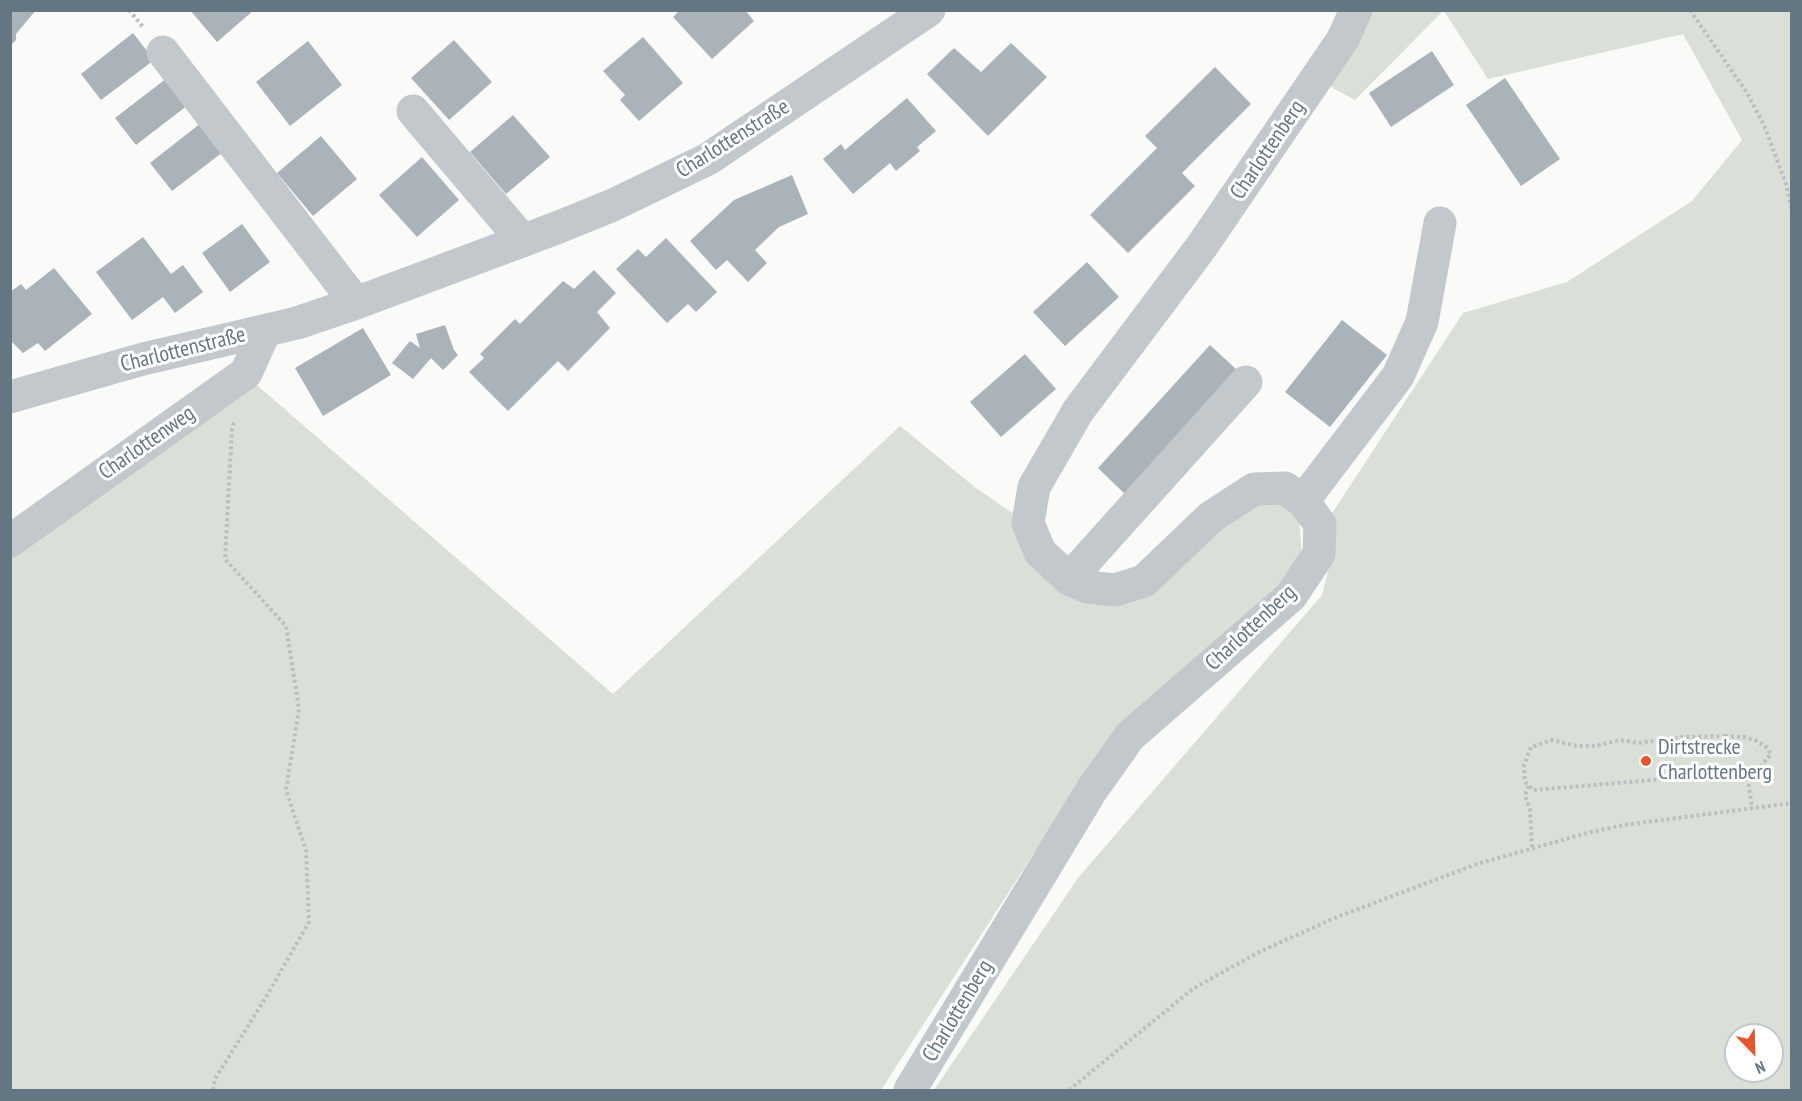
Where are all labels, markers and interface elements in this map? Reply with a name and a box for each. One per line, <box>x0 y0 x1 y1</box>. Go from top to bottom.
street label: Charlottenstraße <box>672 94 794 184</box>
street label: Charlottenberg <box>1225 95 1311 205</box>
street label: Charlottenstraße <box>118 322 248 378</box>
street label: Charlottenweg <box>94 400 200 486</box>
street label: Charlottenberg <box>1200 579 1302 677</box>
place label: Dirtstrecke Charlottenberg <box>1658 735 1772 786</box>
marker: Dirtstrecke Charlottenberg <box>1639 754 1653 768</box>
street label: Charlottenberg <box>917 955 999 1067</box>
north arrow <box>1724 1023 1784 1083</box>
text: N <box>1752 1057 1768 1079</box>

